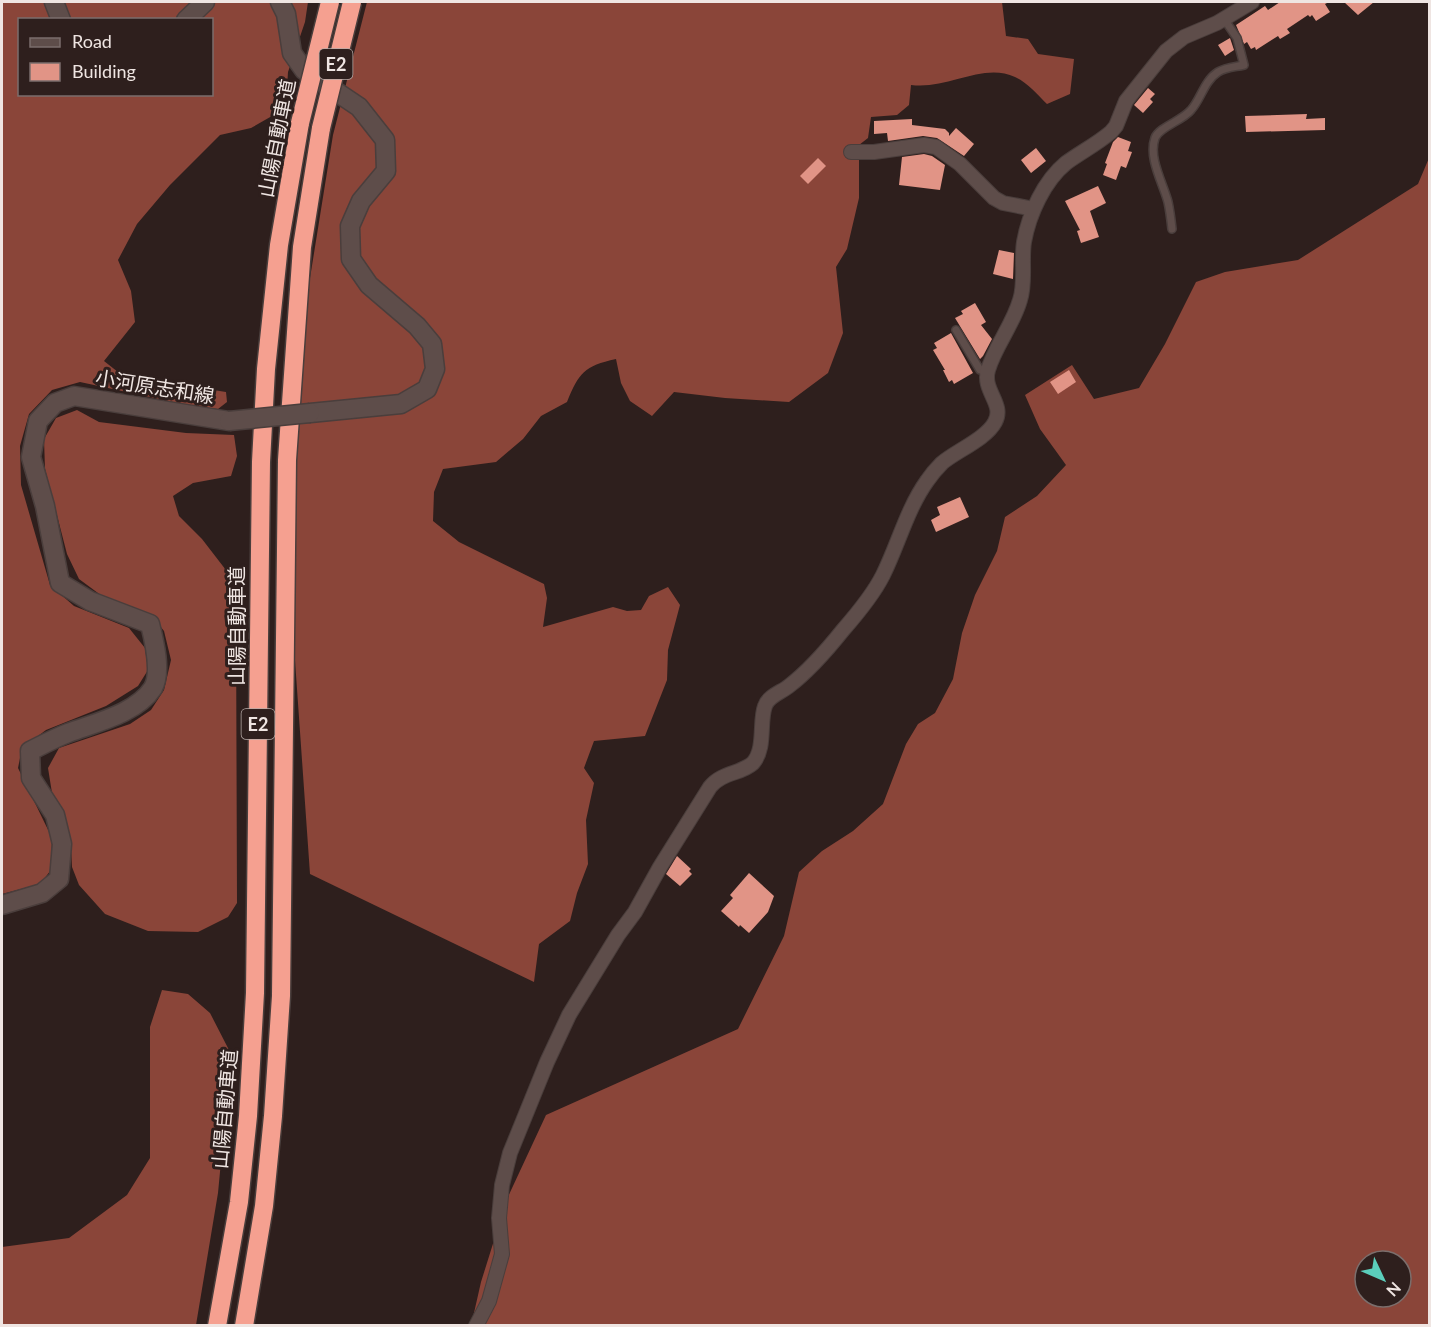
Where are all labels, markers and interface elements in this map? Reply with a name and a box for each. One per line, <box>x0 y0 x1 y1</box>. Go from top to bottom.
legend <box>18 18 213 96</box>
text: Road <box>72 30 112 52</box>
road number: E2 <box>320 49 352 79</box>
text: Building <box>72 60 136 82</box>
street label: 山陽自動車道 <box>253 77 299 199</box>
street label: 小河原志和線 <box>94 365 216 407</box>
street label: 山陽自動車道 <box>224 566 248 686</box>
road number: E2 <box>242 709 274 739</box>
street label: 山陽自動車道 <box>207 1048 241 1170</box>
north arrow <box>1353 1249 1413 1309</box>
text: N <box>1383 1279 1405 1301</box>

